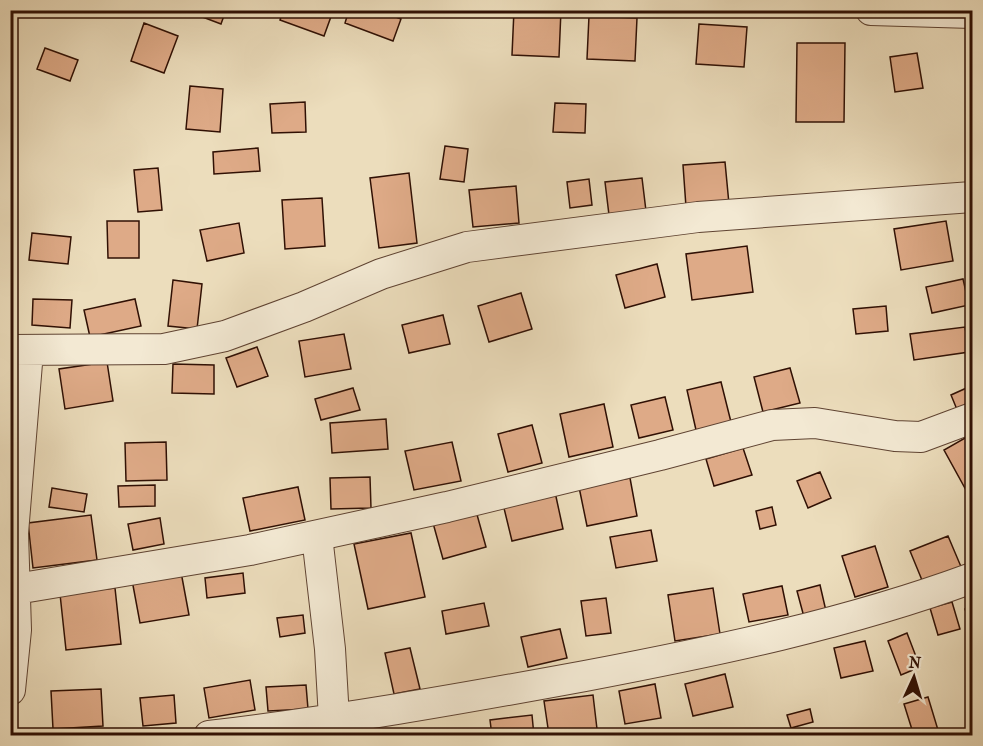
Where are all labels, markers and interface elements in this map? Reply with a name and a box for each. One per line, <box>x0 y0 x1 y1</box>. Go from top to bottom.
north arrow <box>884 647 944 707</box>
text: N <box>908 653 923 672</box>

